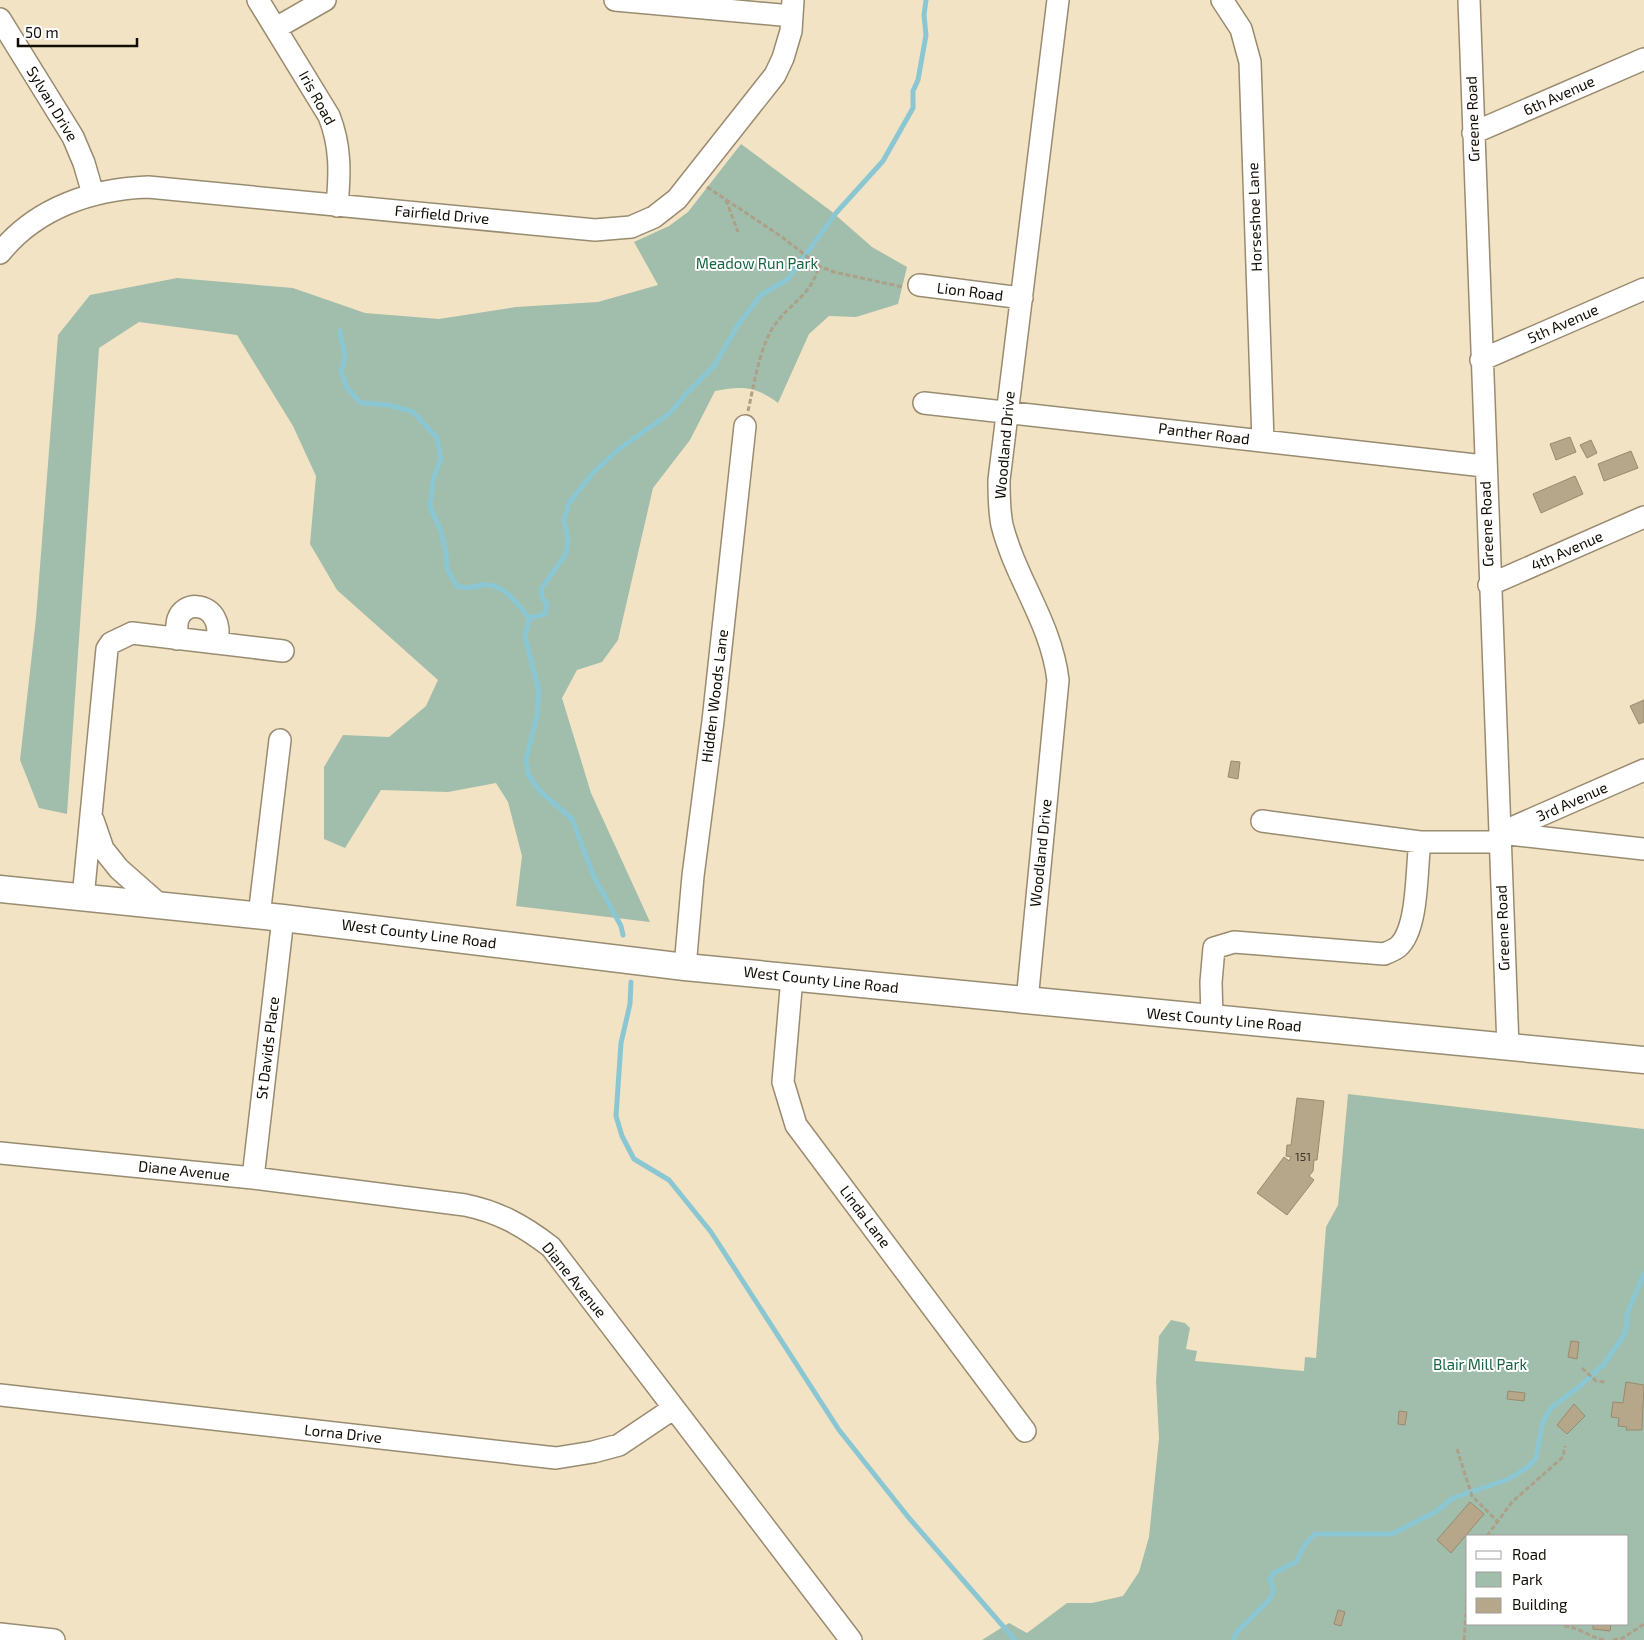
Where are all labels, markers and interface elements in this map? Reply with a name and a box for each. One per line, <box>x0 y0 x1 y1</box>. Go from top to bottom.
scale bar <box>18 15 136 47</box>
text: 50 m <box>25 23 59 41</box>
street label: Sylvan Drive <box>23 63 82 144</box>
street label: Iris Road <box>296 67 340 128</box>
street label: 6th Avenue <box>1520 71 1597 119</box>
street label: Greene Road <box>1462 76 1482 162</box>
street label: Horseshoe Lane <box>1243 162 1265 272</box>
street label: Fairfield Drive <box>394 201 490 227</box>
park label: Meadow Run Park <box>696 254 819 272</box>
street label: Lion Road <box>936 278 1004 304</box>
street label: 5th Avenue <box>1524 299 1601 347</box>
street label: Woodland Drive <box>990 390 1018 500</box>
street label: Panther Road <box>1157 418 1251 448</box>
street label: Greene Road <box>1476 481 1496 567</box>
street label: 4th Avenue <box>1528 526 1605 574</box>
street label: Hidden Woods Lane <box>697 628 731 764</box>
street label: 3rd Avenue <box>1533 777 1610 825</box>
street label: Woodland Drive <box>1025 798 1055 908</box>
street label: Greene Road <box>1492 885 1512 971</box>
street label: West County Line Road <box>341 915 498 951</box>
street label: West County Line Road <box>743 962 900 996</box>
street label: St Davids Place <box>252 995 282 1100</box>
street label: West County Line Road <box>1146 1003 1302 1035</box>
house number: 151 <box>1295 1149 1311 1163</box>
street label: Diane Avenue <box>137 1156 231 1184</box>
street label: Linda Lane <box>837 1182 895 1251</box>
street label: Diane Avenue <box>539 1238 611 1321</box>
park label: Blair Mill Park <box>1433 1355 1527 1373</box>
street label: Lorna Drive <box>303 1420 383 1446</box>
legend <box>1466 1535 1629 1625</box>
text: Road <box>1512 1545 1547 1563</box>
text: Park <box>1512 1570 1543 1588</box>
text: Building <box>1512 1595 1568 1613</box>

